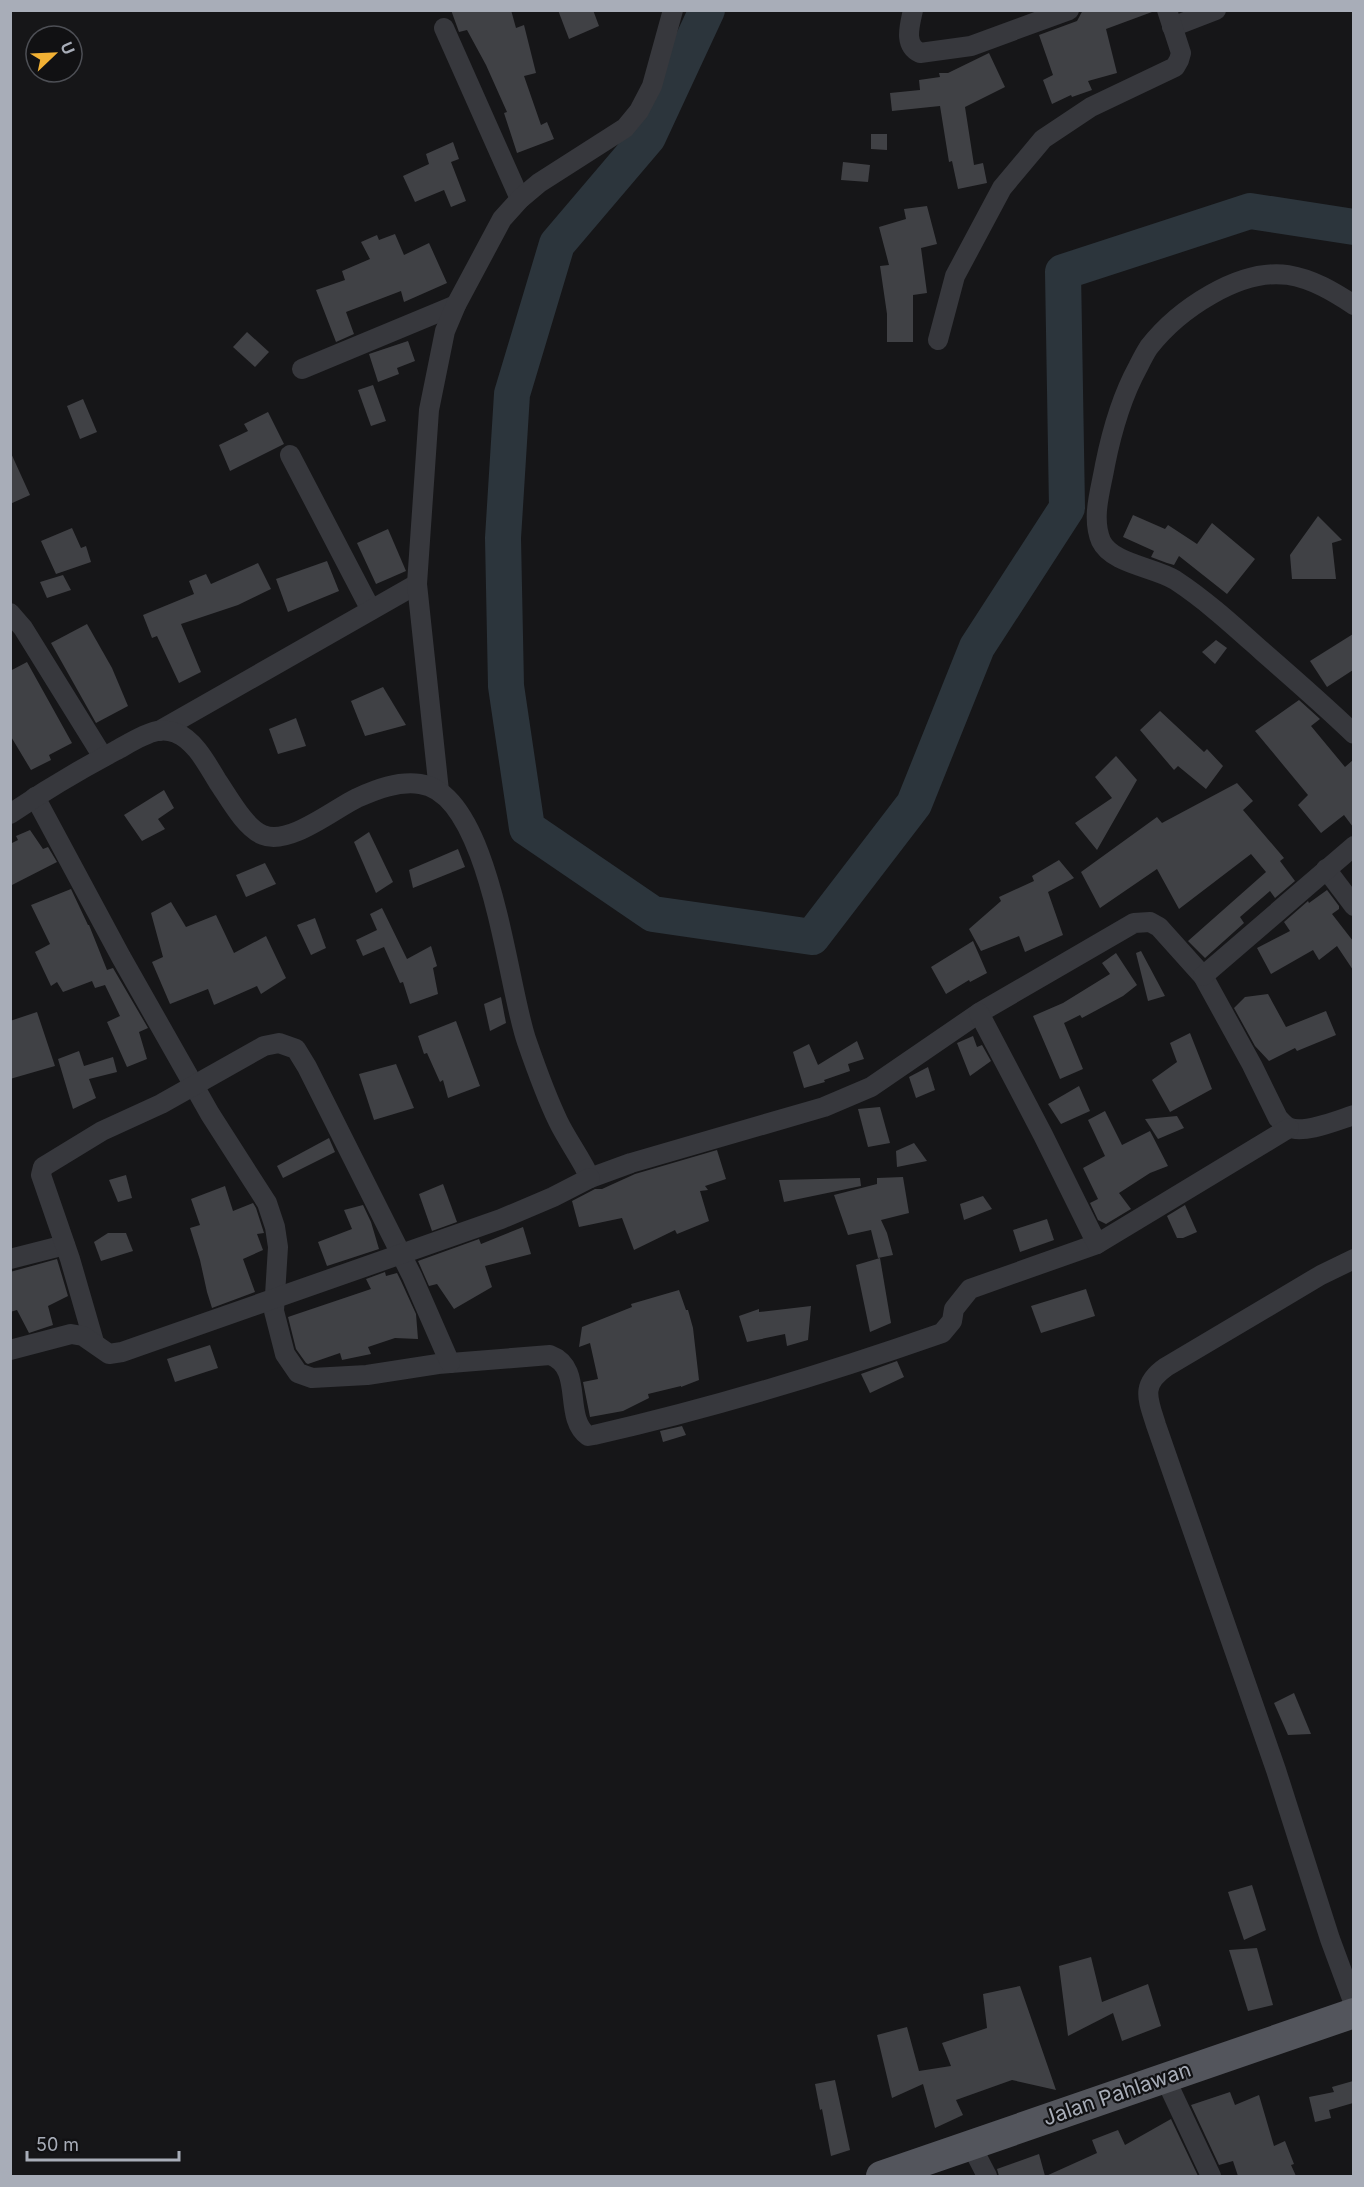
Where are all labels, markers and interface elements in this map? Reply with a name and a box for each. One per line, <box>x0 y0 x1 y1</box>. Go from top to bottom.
north arrow <box>24 24 84 84</box>
text: U <box>56 39 79 57</box>
street label: Jalan Pahlawan <box>1040 2056 1194 2131</box>
scale bar <box>27 2124 178 2162</box>
text: 50 m <box>36 2134 79 2155</box>

